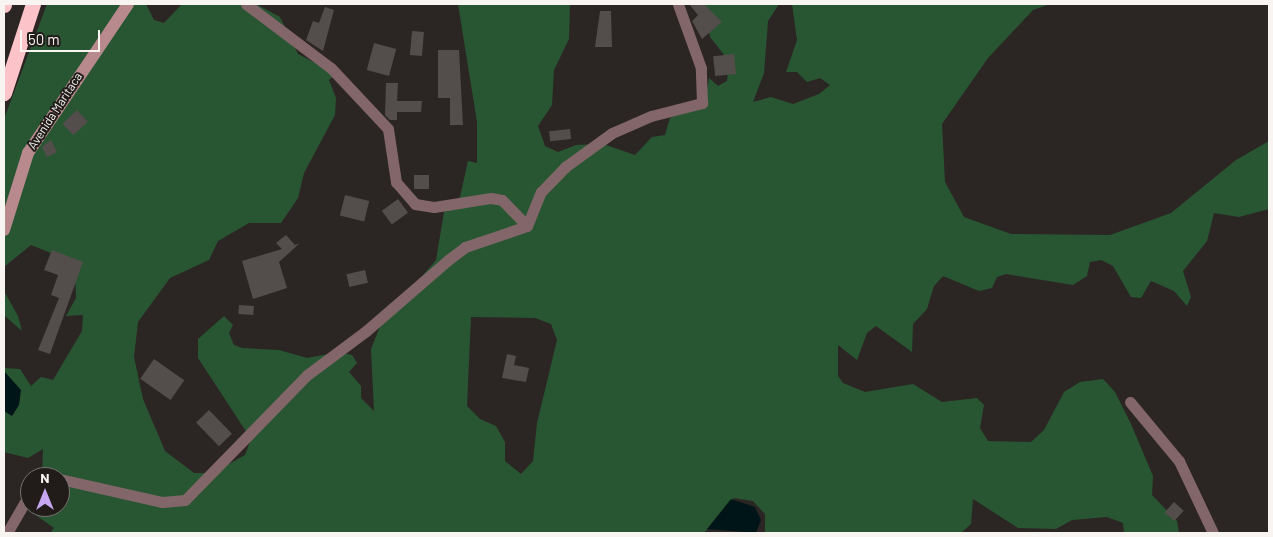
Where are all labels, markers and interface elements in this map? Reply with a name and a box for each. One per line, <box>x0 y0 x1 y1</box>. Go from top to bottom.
scale bar <box>22 20 102 52</box>
text: 50 m <box>28 30 60 48</box>
street label: Avenida Maritaca <box>25 70 85 152</box>
north arrow <box>20 467 70 517</box>
text: N <box>40 469 50 486</box>

